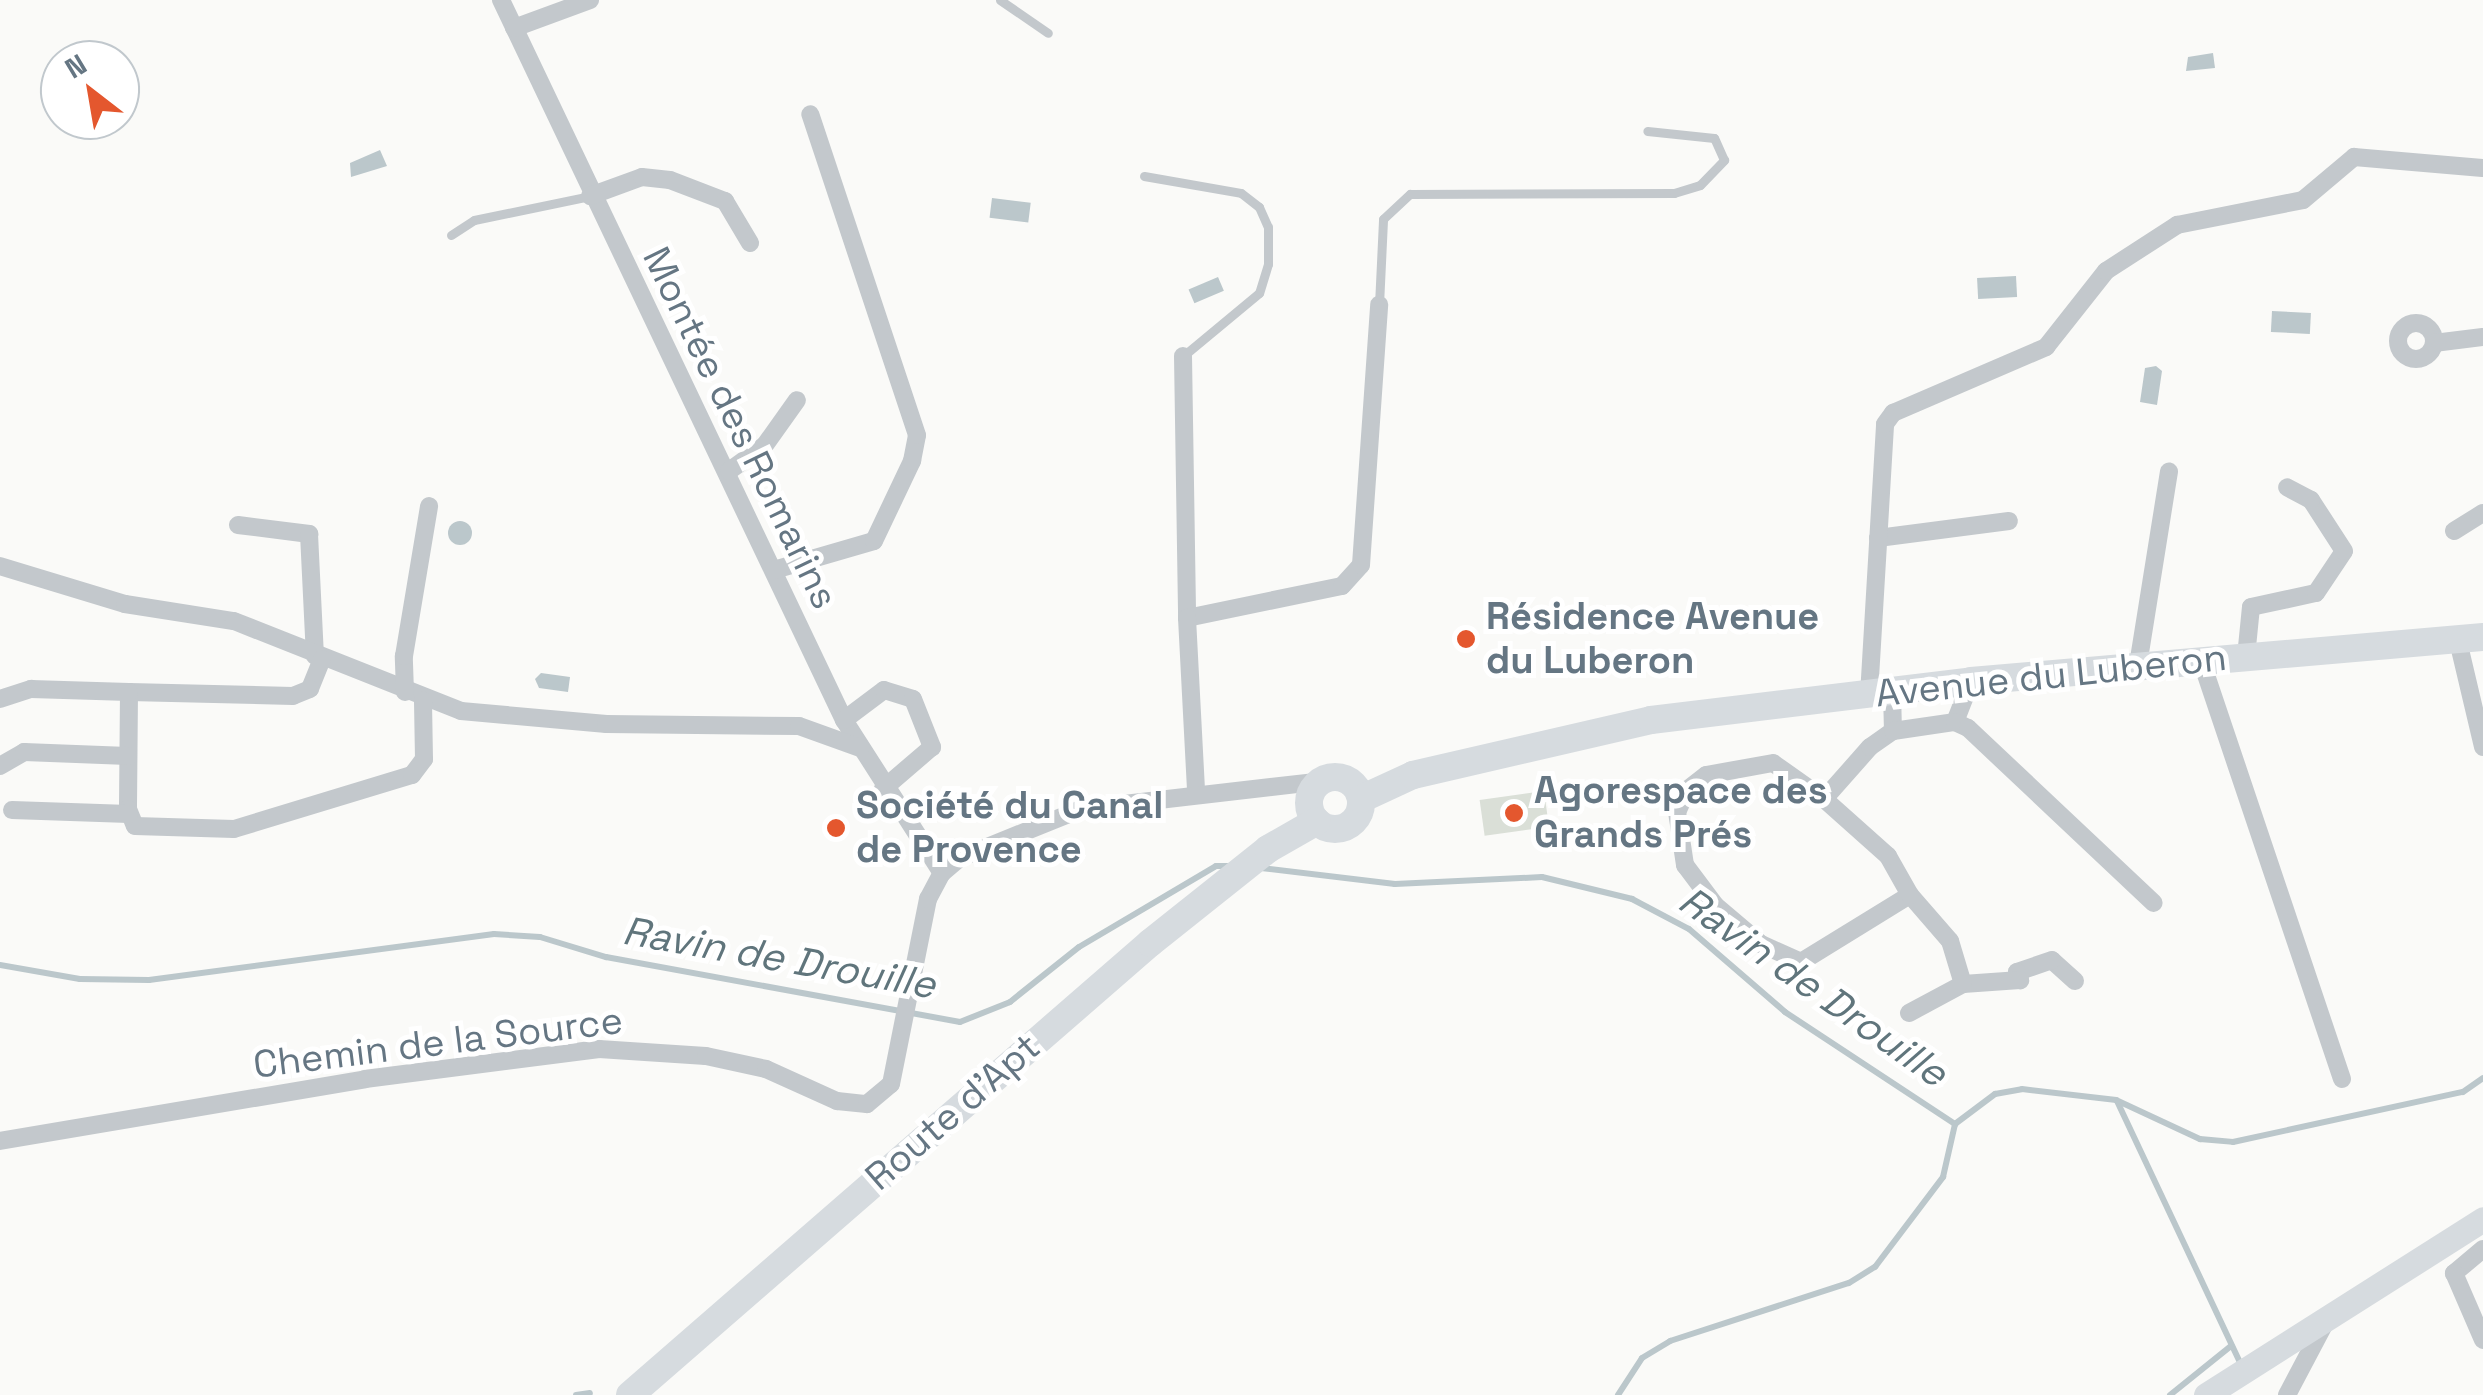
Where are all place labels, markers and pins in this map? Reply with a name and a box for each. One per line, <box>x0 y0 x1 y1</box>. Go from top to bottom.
place label: Résidence Avenue du Luberon <box>1486 594 1820 684</box>
marker: Résidence Avenue du Luberon <box>1455 628 1477 650</box>
place label: Agorespace des Grands Prés <box>1534 768 1828 858</box>
place label: Société du Canal de Provence <box>856 783 1163 872</box>
marker: Agorespace des Grands Prés <box>1503 802 1525 824</box>
marker: Société du Canal de Provence <box>825 817 847 839</box>

